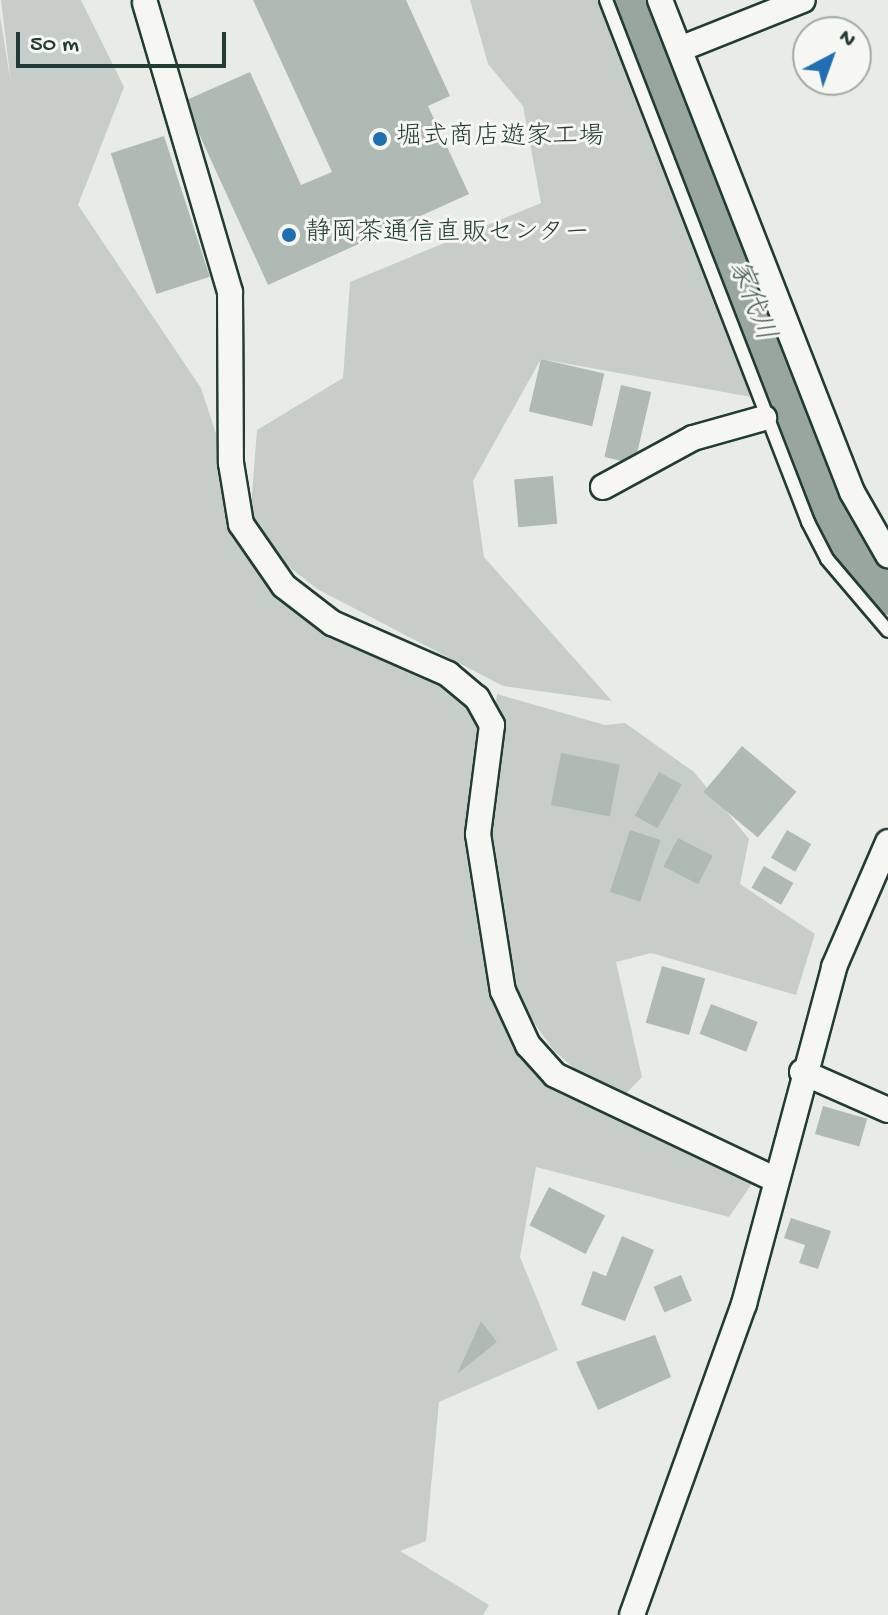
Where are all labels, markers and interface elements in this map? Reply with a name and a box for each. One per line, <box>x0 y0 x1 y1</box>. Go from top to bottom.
scale bar <box>20 16 230 66</box>
north arrow <box>792 16 872 96</box>
text: N <box>832 25 860 54</box>
text: 50 m <box>30 31 79 60</box>
place label: 堀式商店遊家工場 <box>396 123 604 155</box>
marker: 堀式商店遊家工場 <box>371 130 389 148</box>
place label: 静岡茶通信直販センター <box>305 219 591 251</box>
marker: 静岡茶通信直販センター <box>280 226 298 244</box>
water label: 家代川 <box>719 256 781 346</box>

